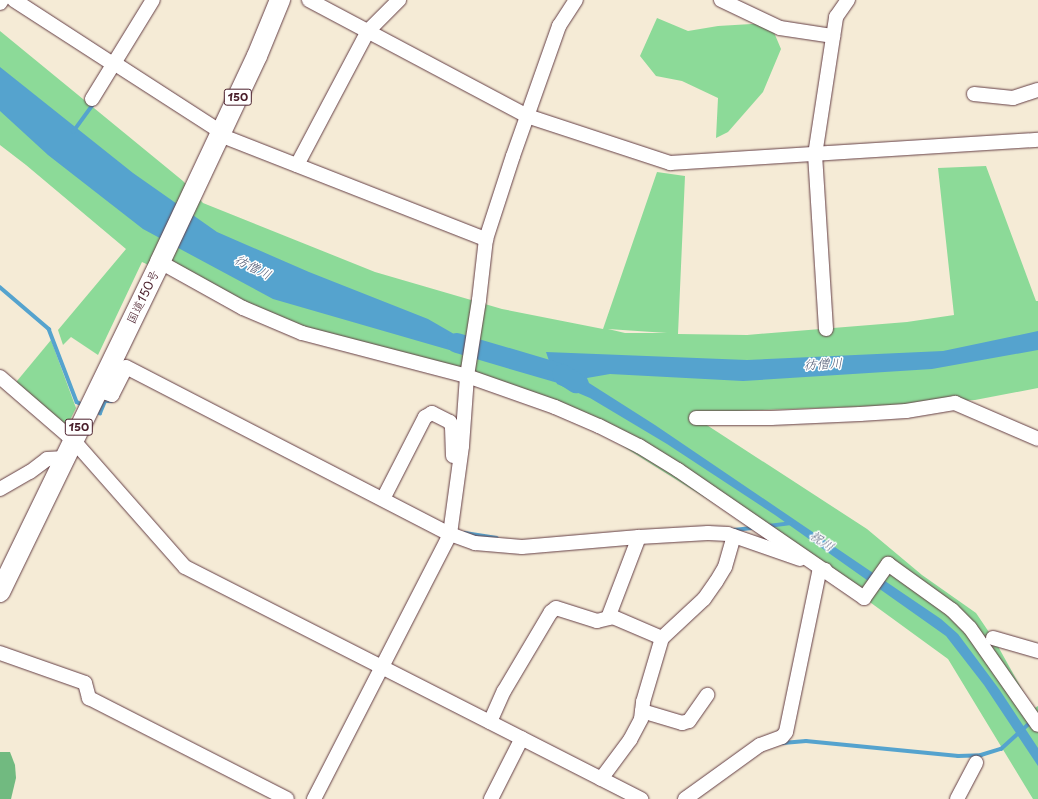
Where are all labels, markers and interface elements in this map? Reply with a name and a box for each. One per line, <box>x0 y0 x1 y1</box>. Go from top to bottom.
road number: 150 <box>223 88 253 106</box>
water label: 彷僧川 <box>232 251 274 283</box>
street label: 国道150号 <box>124 268 162 326</box>
water label: 彷僧川 <box>803 355 843 373</box>
road number: 150 <box>64 418 94 436</box>
water label: 祝川 <box>807 527 837 555</box>

